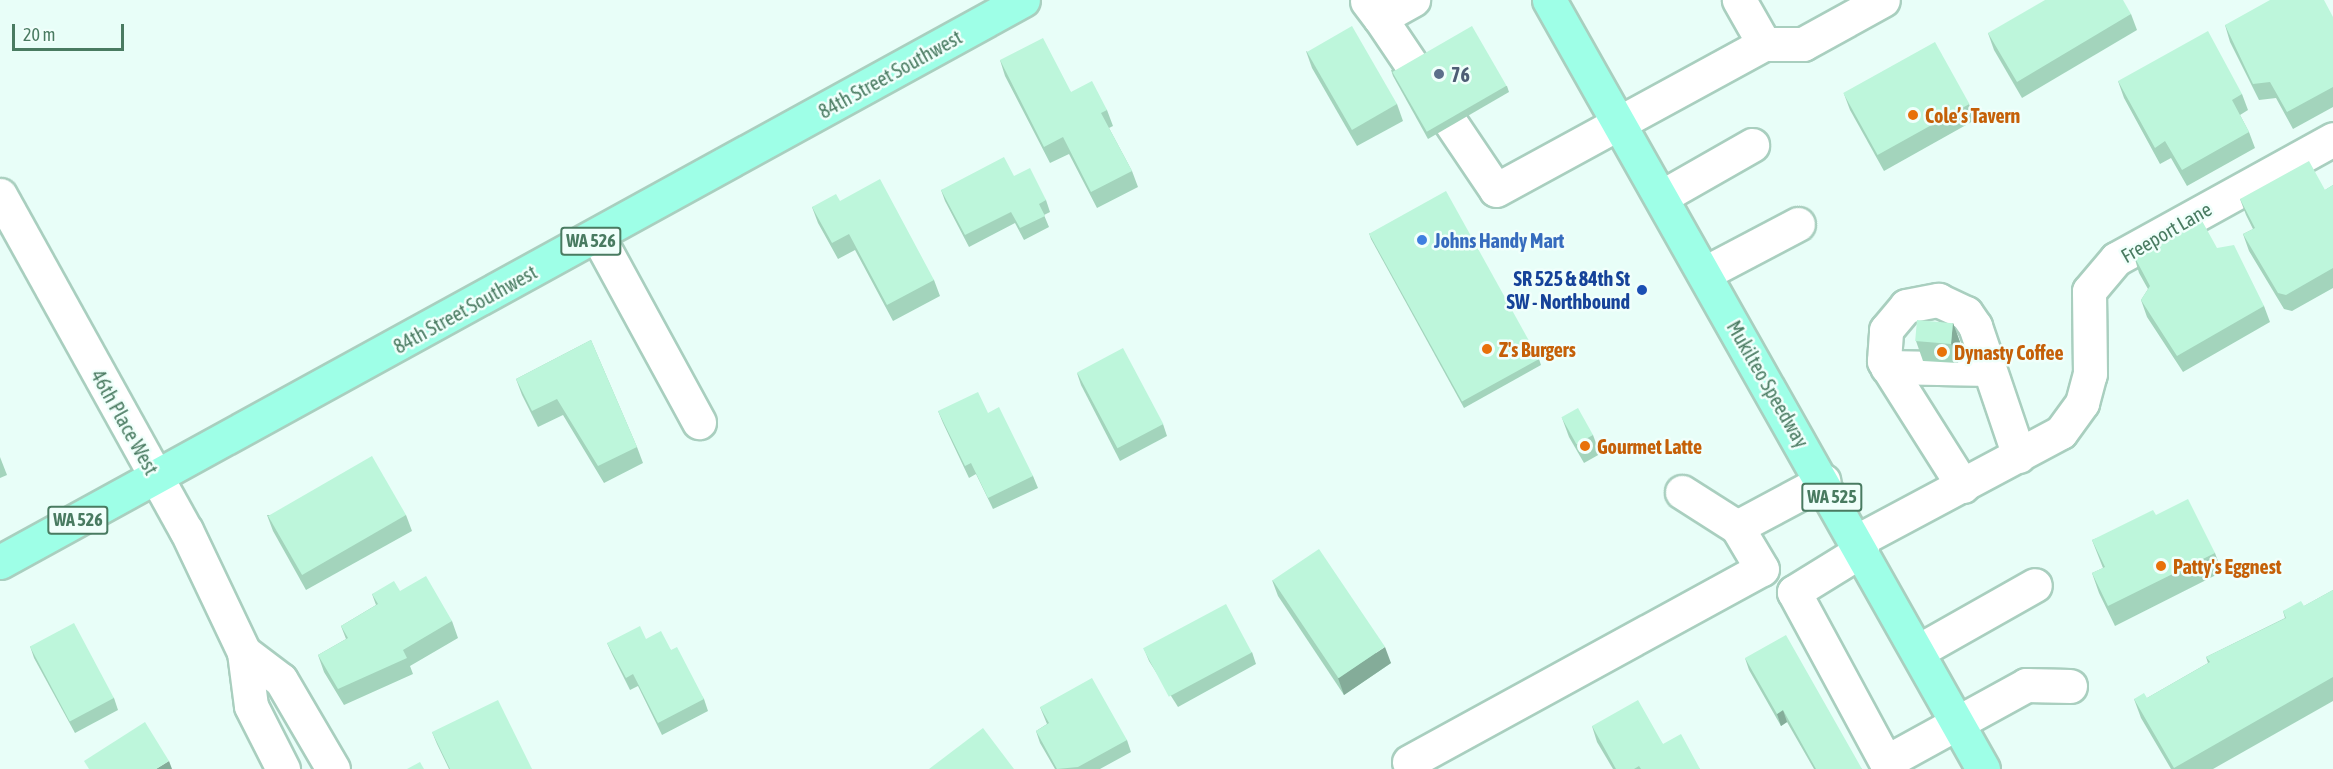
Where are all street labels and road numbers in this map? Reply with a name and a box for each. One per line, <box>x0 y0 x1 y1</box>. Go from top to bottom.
street label: 84th Street Southwest <box>814 25 966 123</box>
street label: Freeport Lane <box>2116 196 2216 268</box>
road number: WA 526 <box>560 226 622 256</box>
street label: 84th Street Southwest <box>389 260 541 358</box>
street label: Mukilteo Speedway <box>1722 316 1814 452</box>
street label: 46th Place West <box>86 365 164 479</box>
road number: WA 525 <box>1800 482 1864 512</box>
road number: WA 526 <box>46 505 110 535</box>

